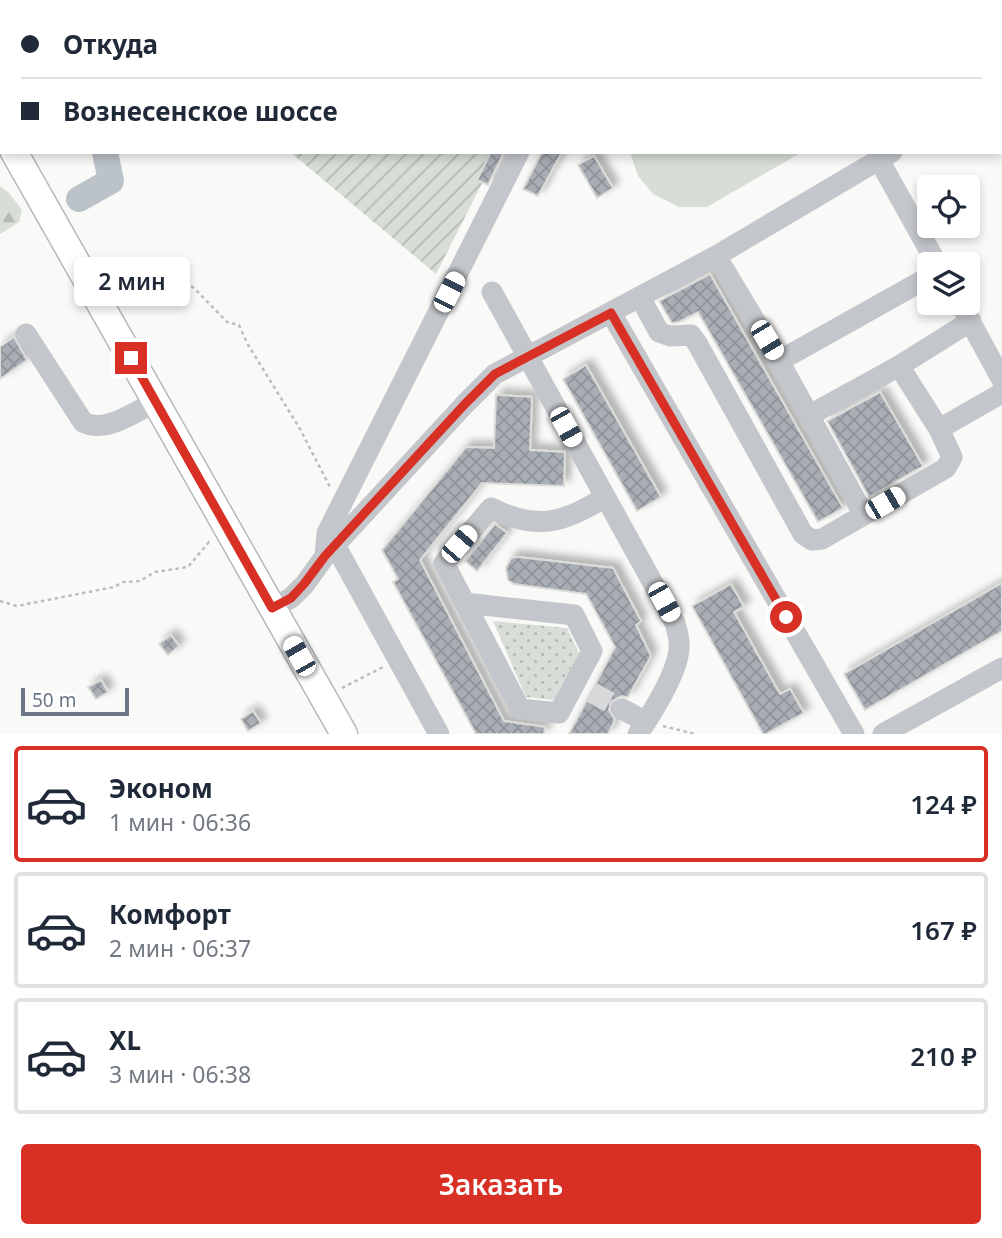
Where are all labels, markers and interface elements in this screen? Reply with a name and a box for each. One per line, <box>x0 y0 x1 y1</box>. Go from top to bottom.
text: Откуда <box>63 26 158 62</box>
text: Вознесенское шоссе <box>63 93 338 129</box>
map controls <box>917 175 980 315</box>
button: locate <box>917 175 980 238</box>
button: layers <box>917 252 980 315</box>
callout: 2 мин <box>73 256 189 306</box>
text: 2 мин <box>98 265 166 297</box>
car <box>431 269 468 315</box>
car <box>748 317 787 363</box>
route end <box>115 342 147 374</box>
car <box>547 404 586 450</box>
car <box>862 483 909 523</box>
car <box>438 521 481 567</box>
car <box>645 579 684 625</box>
route start <box>770 601 802 633</box>
car <box>280 633 319 679</box>
scale bar <box>21 685 130 717</box>
text: 50 m <box>32 687 76 713</box>
text: Эконом <box>109 770 213 806</box>
icon: car <box>25 773 88 836</box>
text: 124 ₽ <box>910 786 977 822</box>
text: 1 мин · 06:36 <box>109 806 251 838</box>
text: Комфорт <box>109 896 231 932</box>
icon: car <box>25 899 88 962</box>
text: 167 ₽ <box>910 912 977 948</box>
text: 2 мин · 06:37 <box>109 932 251 964</box>
text: XL <box>109 1022 141 1058</box>
icon: car <box>25 1025 88 1088</box>
text: 210 ₽ <box>910 1038 977 1074</box>
text: 3 мин · 06:38 <box>109 1058 251 1090</box>
button: Заказать <box>21 1144 981 1224</box>

